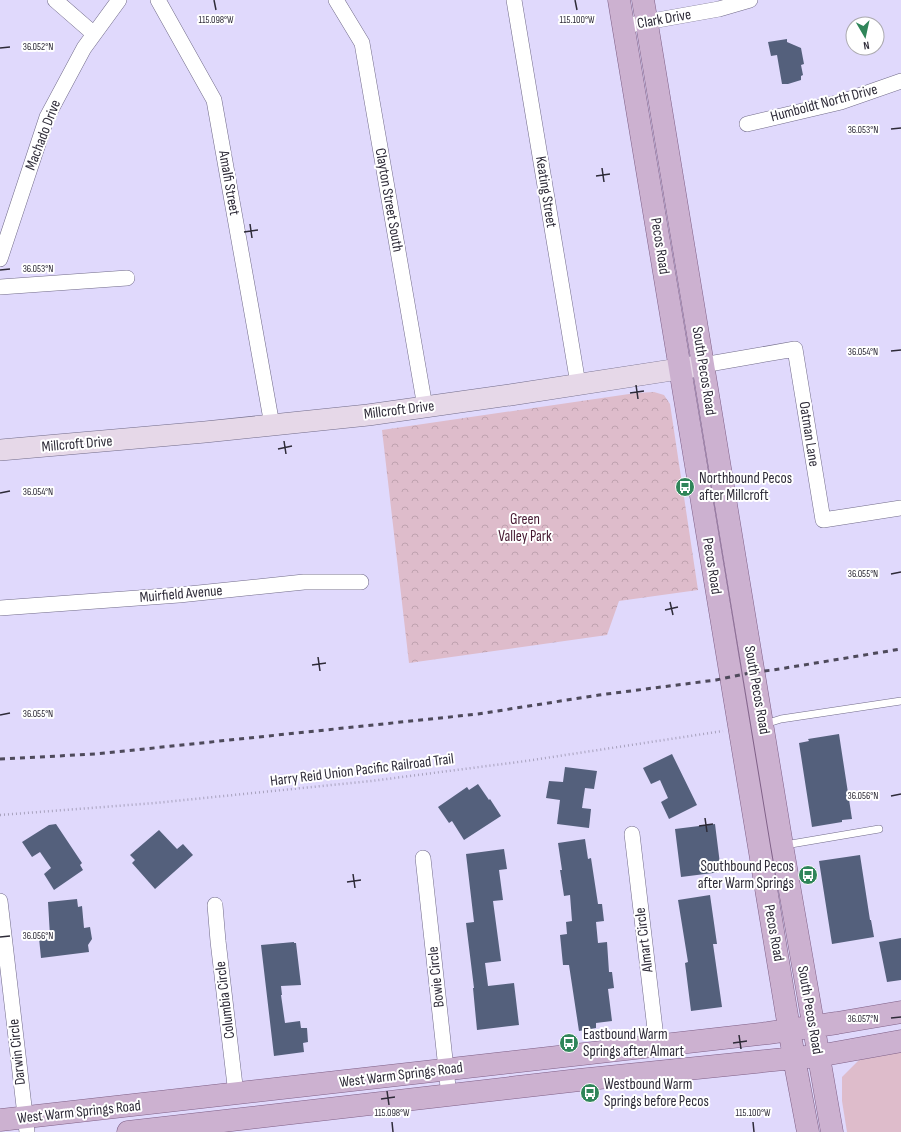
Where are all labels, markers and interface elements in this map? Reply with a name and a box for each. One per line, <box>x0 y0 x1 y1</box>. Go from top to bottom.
street label: Clark Drive <box>636 5 692 33</box>
text: 115.098°W <box>198 14 234 26</box>
text: 115.100°W <box>560 14 595 26</box>
north arrow <box>845 16 885 56</box>
text: N <box>862 39 870 52</box>
text: 36.052°N <box>23 41 53 53</box>
street label: Humboldt North Drive <box>768 80 880 126</box>
street label: Machado Drive <box>21 97 65 173</box>
text: 36.053°N <box>848 124 878 136</box>
street label: Clayton Street South <box>371 147 407 253</box>
street label: Amalfi Street <box>214 148 244 217</box>
street label: Keating Street <box>531 155 561 230</box>
street label: Pecos Road <box>646 216 674 276</box>
text: 36.053°N <box>23 263 53 275</box>
street label: South Pecos Road <box>688 325 720 417</box>
text: 36.054°N <box>848 346 878 358</box>
street label: Millcroft Drive <box>363 396 435 424</box>
street label: Oatman Lane <box>794 400 824 468</box>
street label: Millcroft Drive <box>41 431 113 457</box>
place label: Northbound Pecos after Millcroft <box>699 469 792 505</box>
bus stop icon: Northbound Pecos after Millcroft <box>674 476 696 498</box>
text: 36.054°N <box>23 486 53 498</box>
park label: Green Valley Park <box>498 510 552 546</box>
street label: Pecos Road <box>698 536 726 596</box>
text: 36.055°N <box>848 568 878 580</box>
street label: Muirfield Avenue <box>139 581 223 607</box>
street label: South Pecos Road <box>740 644 774 736</box>
text: 36.055°N <box>23 708 53 720</box>
street label: Harry Reid Union Pacific Railroad Trail <box>269 749 455 791</box>
text: 36.056°N <box>848 790 878 802</box>
place label: Southbound Pecos after Warm Springs <box>698 857 794 893</box>
bus stop icon: Southbound Pecos after Warm Springs <box>797 864 819 886</box>
street label: Pecos Road <box>760 903 788 963</box>
street label: Almart Circle <box>631 906 658 975</box>
text: 36.056°N <box>23 930 53 942</box>
street label: Bowie Circle <box>423 945 449 1009</box>
street label: Columbia Circle <box>211 960 239 1040</box>
street label: South Pecos Road <box>793 964 827 1056</box>
text: 36.057°N <box>848 1013 878 1025</box>
street label: Darwin Circle <box>4 1018 30 1086</box>
place label: Eastbound Warm Springs after Almart <box>583 1025 684 1061</box>
bus stop icon: Eastbound Warm Springs after Almart <box>558 1032 580 1054</box>
street label: West Warm Springs Road <box>338 1058 464 1092</box>
place label: Westbound Warm Springs before Pecos <box>604 1075 709 1111</box>
bus stop icon: Westbound Warm Springs before Pecos <box>579 1082 601 1104</box>
street label: West Warm Springs Road <box>16 1096 142 1128</box>
text: 115.098°W <box>374 1107 410 1119</box>
text: 115.100°W <box>736 1107 771 1119</box>

